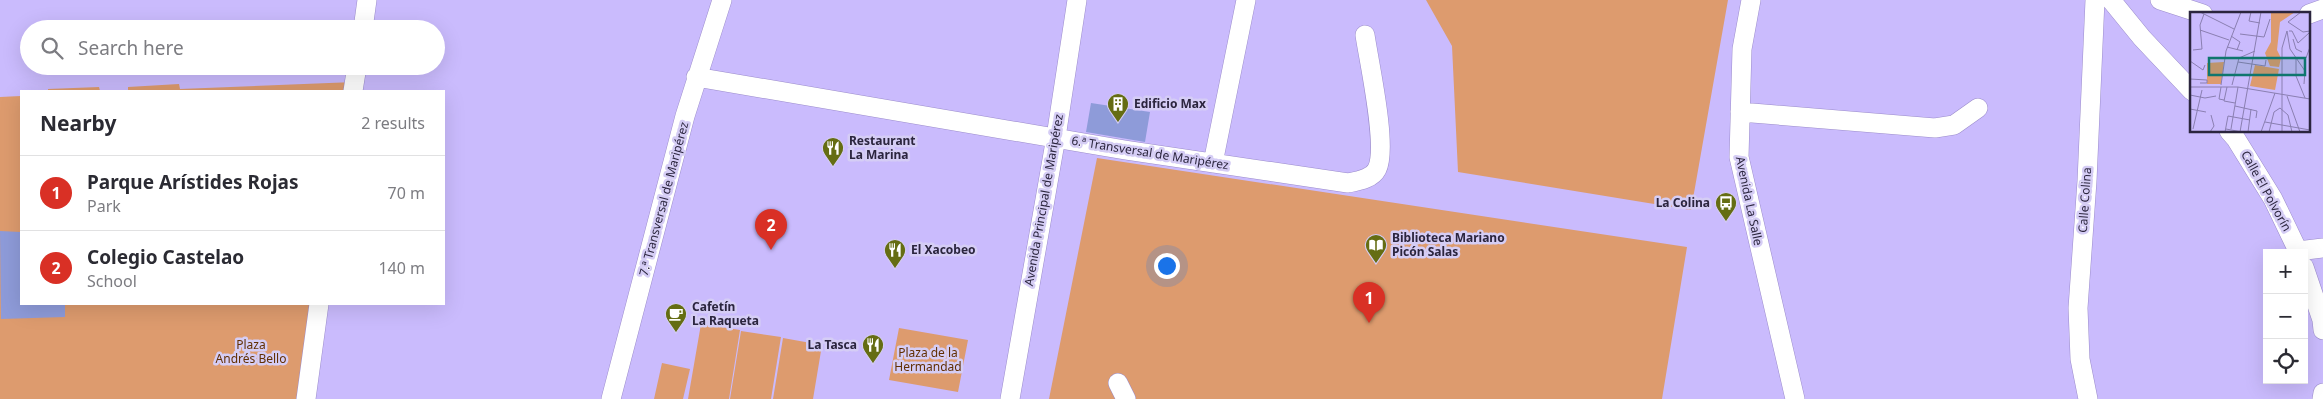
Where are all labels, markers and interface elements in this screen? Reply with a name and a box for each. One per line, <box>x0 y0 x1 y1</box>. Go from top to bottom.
inset map <box>2190 12 2310 132</box>
search box <box>20 20 445 75</box>
icon: search <box>38 34 66 62</box>
text: Search here <box>78 35 184 61</box>
building icon: Edificio Max <box>1106 92 1130 123</box>
place label: Edificio Max <box>1134 95 1206 112</box>
text: Nearby <box>40 109 116 137</box>
text: 2 results <box>361 112 425 134</box>
street label: Avenida Principal de Maripérez <box>1020 112 1067 287</box>
street label: 7.ª Transversal de Maripérez <box>635 120 692 278</box>
place label: Restaurant La Marina <box>849 132 916 163</box>
street label: 6.ª Transversal de Maripérez <box>1070 132 1230 173</box>
restaurant icon: Restaurant La Marina <box>821 136 845 167</box>
street label: Calle El Polvorín <box>2237 147 2296 234</box>
street label: Avenida La Salle <box>1732 155 1767 247</box>
street label: Calle Colina <box>2074 167 2095 233</box>
text: Parque Arístides Rojas <box>87 169 298 195</box>
text: 1 <box>51 182 61 204</box>
text: 70 m <box>388 182 425 204</box>
bus stop icon: La Colina <box>1714 191 1738 222</box>
place label: La Colina <box>1656 194 1710 211</box>
text: Park <box>87 195 121 217</box>
pin: 2 <box>755 209 787 250</box>
place label: Biblioteca Mariano Picón Salas <box>1392 229 1505 260</box>
library icon: Biblioteca Mariano Picón Salas <box>1364 233 1388 264</box>
restaurant icon: El Xacobeo <box>883 238 907 269</box>
place label: El Xacobeo <box>911 241 976 258</box>
text: Colegio Castelao <box>87 244 244 270</box>
map controls <box>2263 249 2308 384</box>
button: + <box>2263 249 2308 294</box>
your location <box>1154 253 1180 279</box>
text: 2 <box>51 257 61 279</box>
text: 140 m <box>378 257 425 279</box>
text: School <box>87 270 137 292</box>
pin: 1 <box>1353 282 1385 323</box>
button: − <box>2263 294 2308 339</box>
place label: Cafetín La Raqueta <box>692 298 759 329</box>
cafe icon: Cafetín La Raqueta <box>664 302 688 333</box>
restaurant icon: La Tasca <box>861 333 885 364</box>
park label: Plaza Andrés Bello <box>216 336 286 367</box>
place label: La Tasca <box>807 336 857 353</box>
button: locate <box>2263 339 2308 384</box>
park label: Plaza de la Hermandad <box>894 344 962 375</box>

